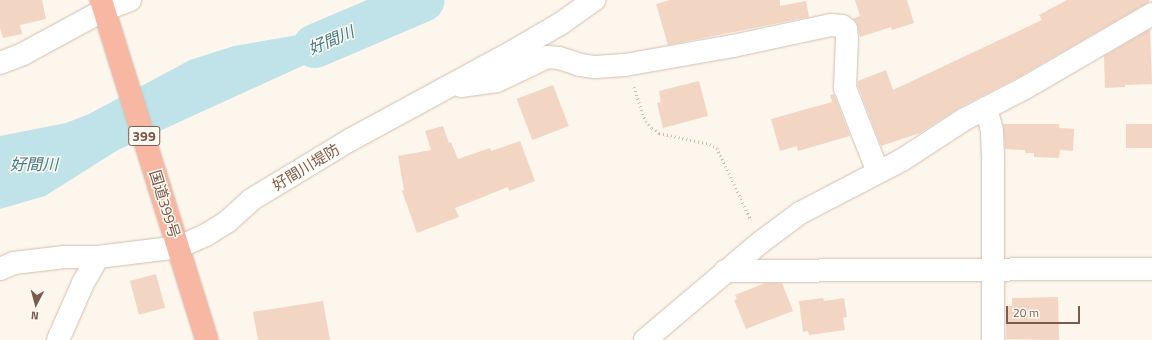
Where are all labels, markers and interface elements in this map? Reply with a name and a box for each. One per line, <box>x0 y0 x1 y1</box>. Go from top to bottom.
water label: 好間川 <box>305 22 357 58</box>
road number: 399 <box>128 124 160 148</box>
street label: 好間川堤防 <box>269 140 343 194</box>
water label: 好間川 <box>10 154 58 174</box>
street label: 国道399号 <box>146 168 184 240</box>
north arrow <box>16 284 56 324</box>
scale bar <box>1008 298 1082 324</box>
text: 20 m <box>1013 303 1039 322</box>
text: N <box>30 308 39 324</box>

